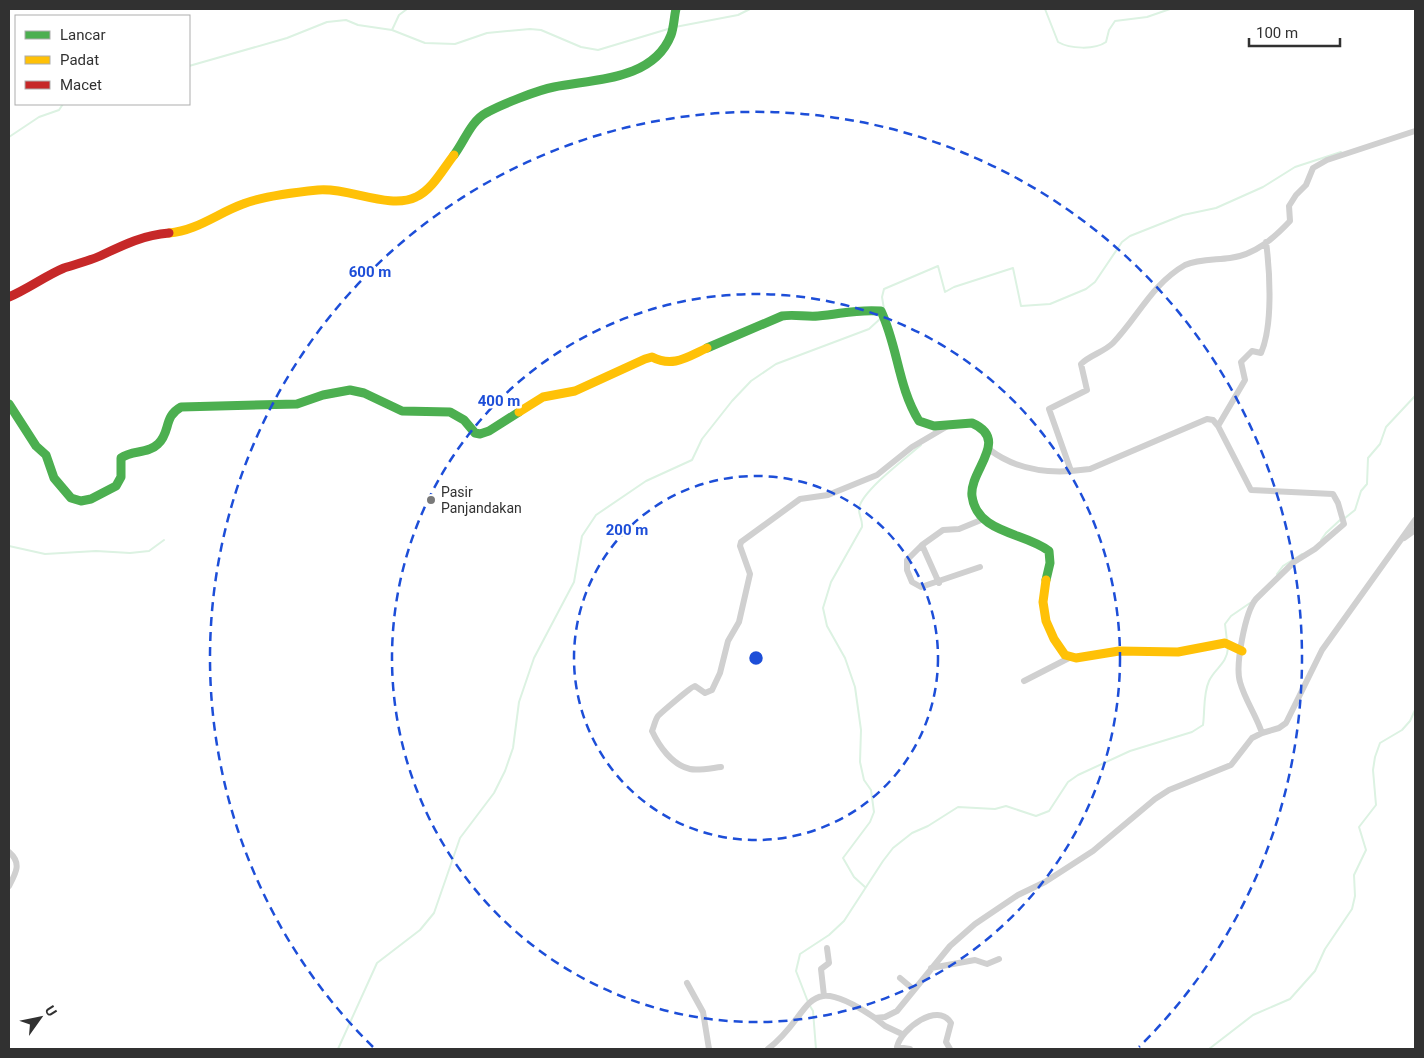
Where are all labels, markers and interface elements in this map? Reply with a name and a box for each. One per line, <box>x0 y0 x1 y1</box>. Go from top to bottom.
legend <box>15 15 190 105</box>
scale bar <box>1249 15 1340 47</box>
text: 100 m <box>1256 24 1298 42</box>
text: Lancar <box>60 26 106 44</box>
text: Padat <box>60 51 99 69</box>
text: Macet <box>60 76 102 94</box>
text: 600 m <box>349 263 391 281</box>
text: 400 m <box>478 392 520 410</box>
place label: Pasir Panjandakan <box>441 484 522 516</box>
marker: Pasir Panjandakan <box>425 494 437 506</box>
text: 200 m <box>606 521 648 539</box>
centre of rings <box>747 649 765 667</box>
north arrow <box>15 993 65 1043</box>
text: U <box>42 1003 60 1019</box>

